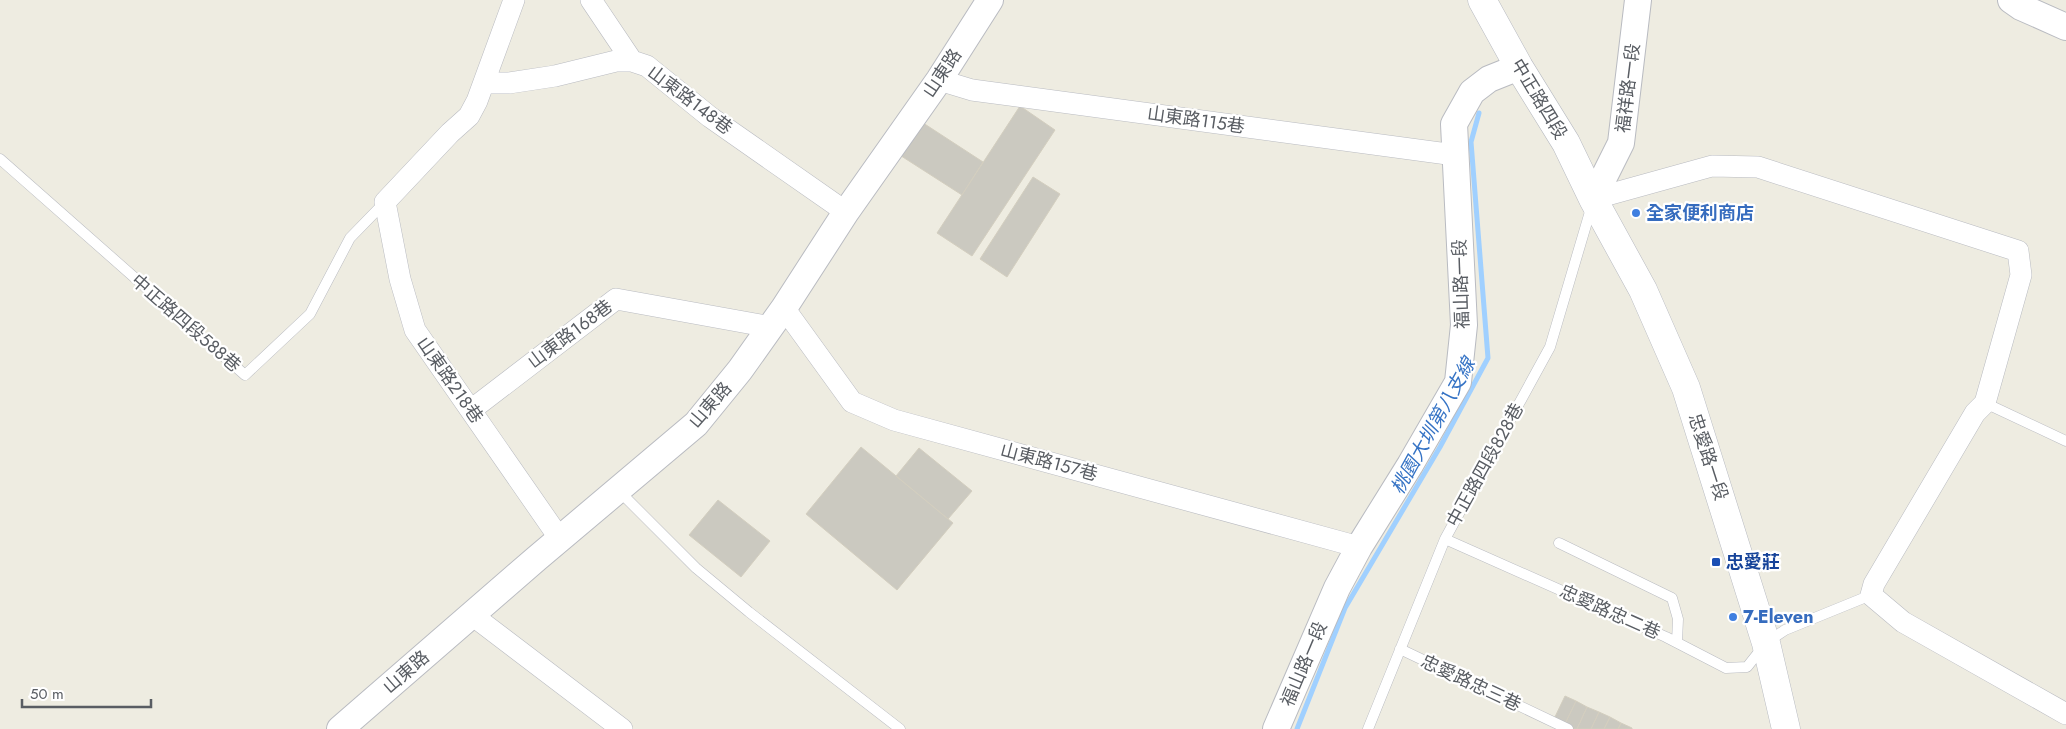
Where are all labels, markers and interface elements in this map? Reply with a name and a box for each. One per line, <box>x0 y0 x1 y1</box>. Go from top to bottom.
street label: 福祥路一段 <box>1610 42 1646 134</box>
street label: 山東路 <box>916 43 968 103</box>
street label: 中正路四段 <box>1505 54 1573 144</box>
street label: 山東路148巷 <box>642 59 738 141</box>
street label: 山東路115巷 <box>1145 100 1247 140</box>
place label: 全家便利商店 <box>1646 200 1754 226</box>
marker: 全家便利商店 <box>1630 207 1642 219</box>
street label: 福山路一段 <box>1446 239 1476 329</box>
street label: 中正路四段588巷 <box>125 268 247 378</box>
street label: 山東路168巷 <box>522 293 618 375</box>
street label: 山東路218巷 <box>411 332 489 428</box>
water label: 桃園大圳第八支線 <box>1384 351 1483 499</box>
street label: 山東路 <box>682 376 738 434</box>
street label: 中正路四段828巷 <box>1440 398 1530 532</box>
street label: 忠愛路一段 <box>1682 410 1734 504</box>
street label: 山東路157巷 <box>997 437 1101 487</box>
place label: 忠愛莊 <box>1726 549 1780 575</box>
marker: 忠愛莊 <box>1710 556 1722 568</box>
street label: 忠愛路忠二巷 <box>1555 578 1665 646</box>
place label: 7-Eleven <box>1743 604 1814 630</box>
marker: 7-Eleven <box>1727 611 1739 623</box>
street label: 福山路一段 <box>1274 617 1334 711</box>
street label: 山東路 <box>377 644 435 700</box>
street label: 忠愛路忠三巷 <box>1417 648 1525 718</box>
scale bar <box>22 676 151 708</box>
text: 50 m <box>30 683 64 705</box>

